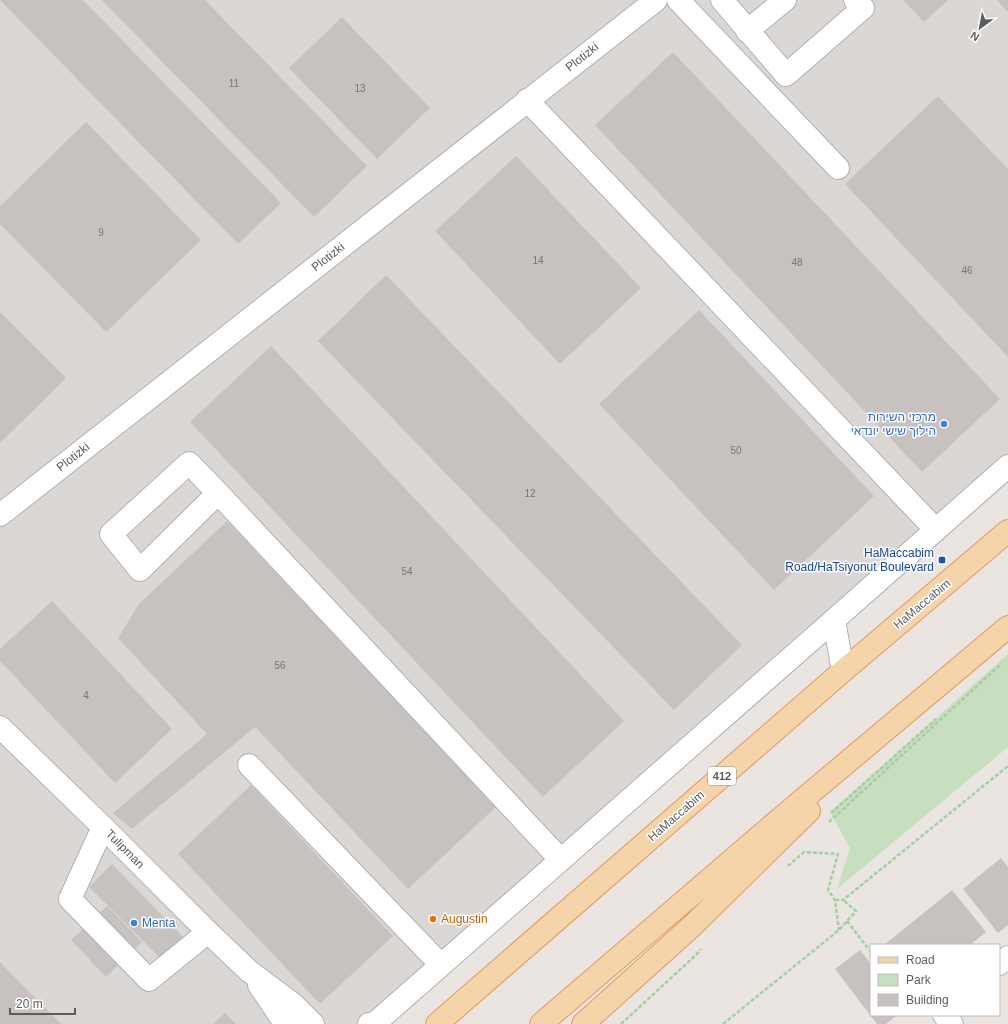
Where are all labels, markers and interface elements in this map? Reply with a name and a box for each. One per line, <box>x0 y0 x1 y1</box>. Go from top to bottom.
north arrow <box>960 8 1000 48</box>
text: N <box>968 29 981 44</box>
street label: Plotizki <box>563 40 601 74</box>
house number: 11 <box>229 78 240 89</box>
house number: 13 <box>354 83 366 94</box>
house number: 9 <box>98 227 104 238</box>
street label: Plotizki <box>309 240 347 274</box>
house number: 14 <box>532 255 544 266</box>
house number: 48 <box>791 257 803 268</box>
house number: 46 <box>961 265 973 276</box>
place label: מרכזי השירות הילוך שישי יונדאי <box>851 410 936 438</box>
marker: מרכזי השירות הילוך שישי יונדאי <box>939 419 949 429</box>
street label: Plotizki <box>54 440 92 474</box>
house number: 50 <box>730 445 742 456</box>
house number: 12 <box>524 488 536 499</box>
place label: HaMaccabim Road/HaTsiyonut Boulevard <box>785 546 934 574</box>
marker: HaMaccabim Road/HaTsiyonut Boulevard <box>937 555 947 565</box>
house number: 54 <box>401 566 413 577</box>
street label: HaMaccabim <box>891 576 953 632</box>
house number: 56 <box>274 660 286 671</box>
house number: 4 <box>83 690 89 701</box>
road number: 412 <box>708 767 736 785</box>
street label: HaMaccabim <box>645 788 707 844</box>
street label: Tulipman <box>103 827 147 871</box>
place label: Augustin <box>441 912 488 926</box>
marker: Augustin <box>428 914 438 924</box>
place label: Menta <box>142 916 176 930</box>
marker: Menta <box>129 918 139 928</box>
legend <box>870 944 1000 1016</box>
text: Road <box>906 953 935 967</box>
text: Park <box>906 973 932 987</box>
scale bar <box>10 990 75 1016</box>
text: Building <box>906 993 949 1007</box>
text: 20 m <box>16 997 43 1011</box>

